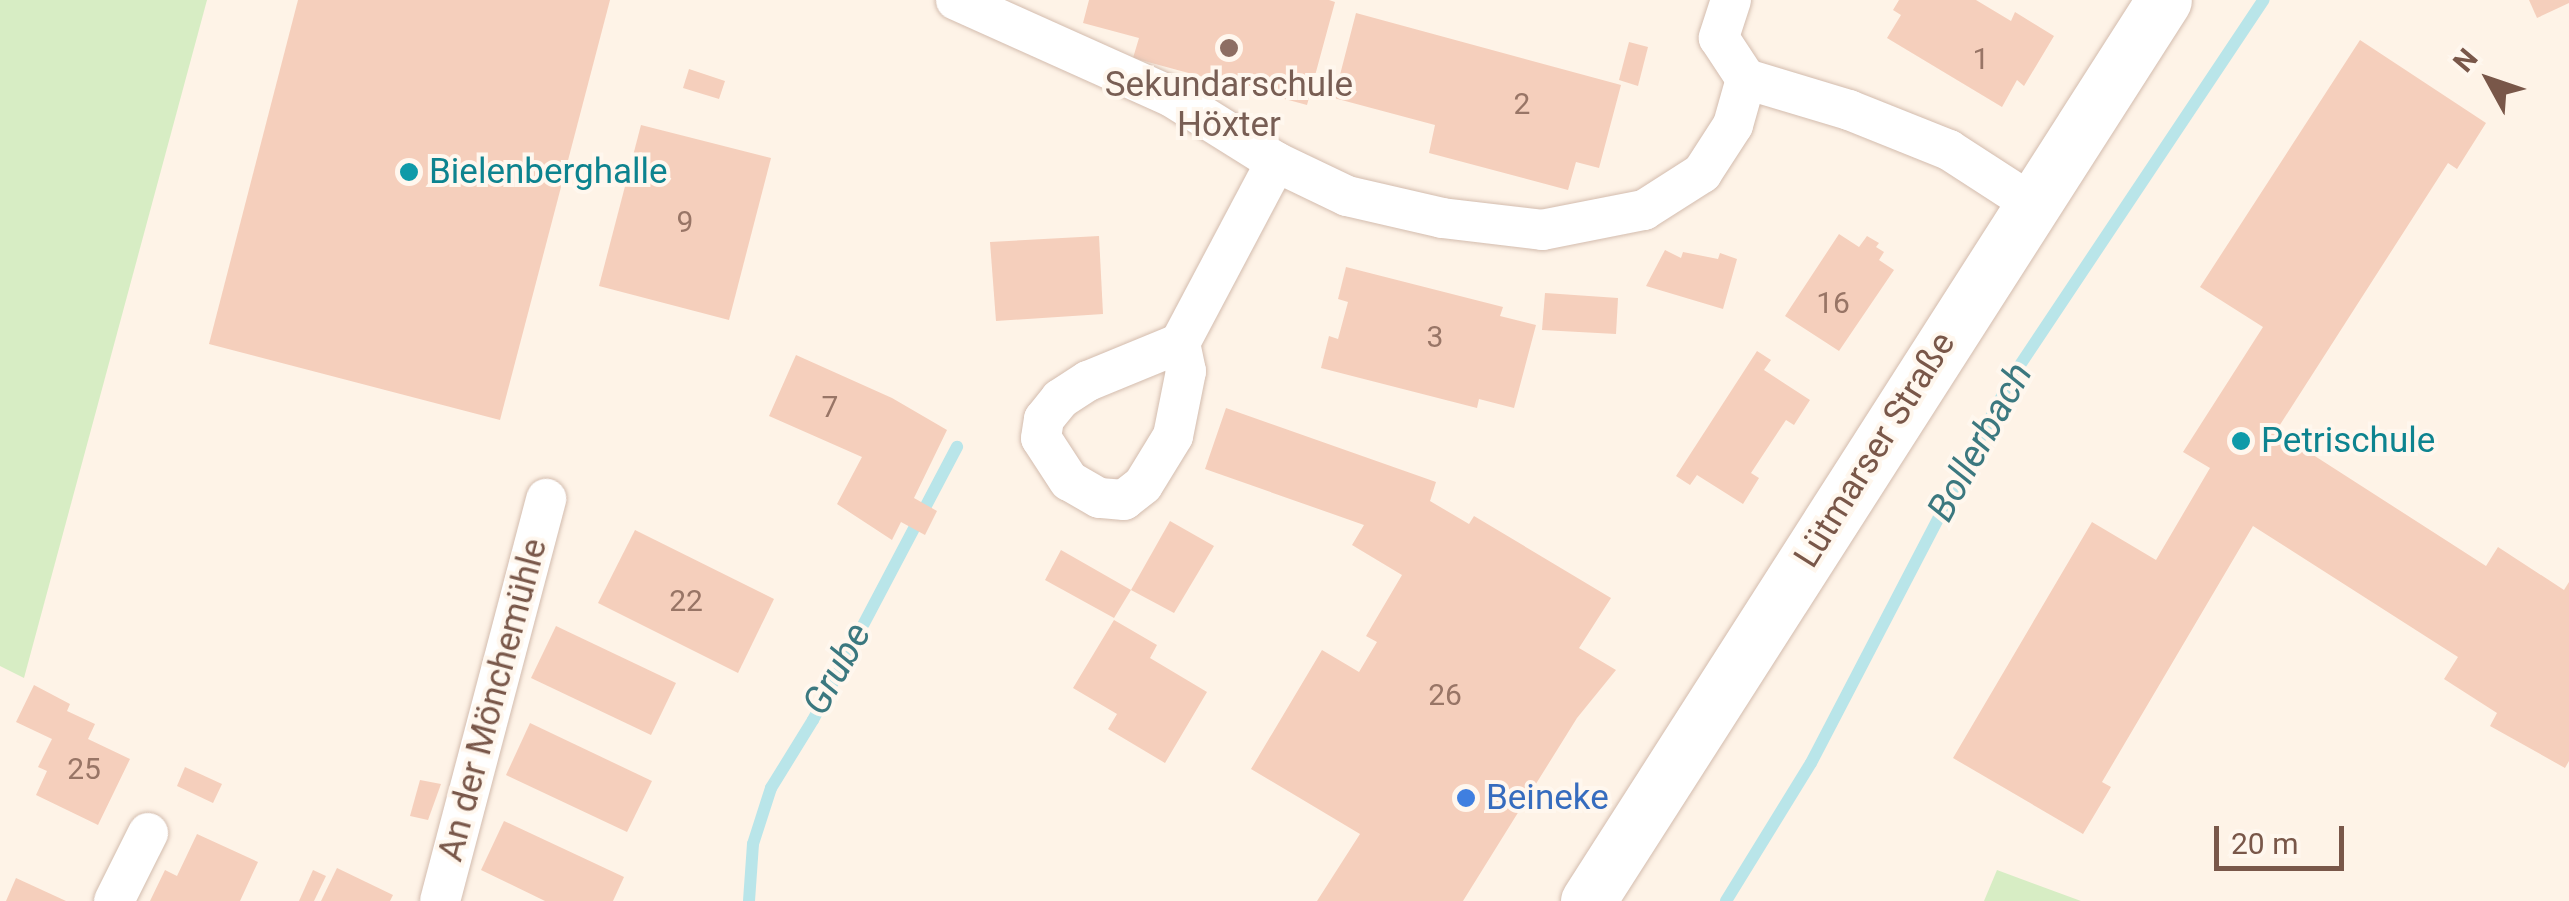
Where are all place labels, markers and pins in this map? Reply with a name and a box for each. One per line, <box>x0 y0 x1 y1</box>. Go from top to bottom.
marker: Sekundarschule Höxter <box>1218 37 1240 59</box>
place label: Sekundarschule Höxter <box>1105 64 1353 146</box>
place label: Bielenberghalle <box>429 151 668 193</box>
marker: Bielenberghalle <box>398 161 420 183</box>
place label: Petrischule <box>2261 420 2435 462</box>
marker: Petrischule <box>2230 430 2252 452</box>
place label: Beineke <box>1486 777 1609 819</box>
marker: Beineke <box>1455 787 1477 809</box>

